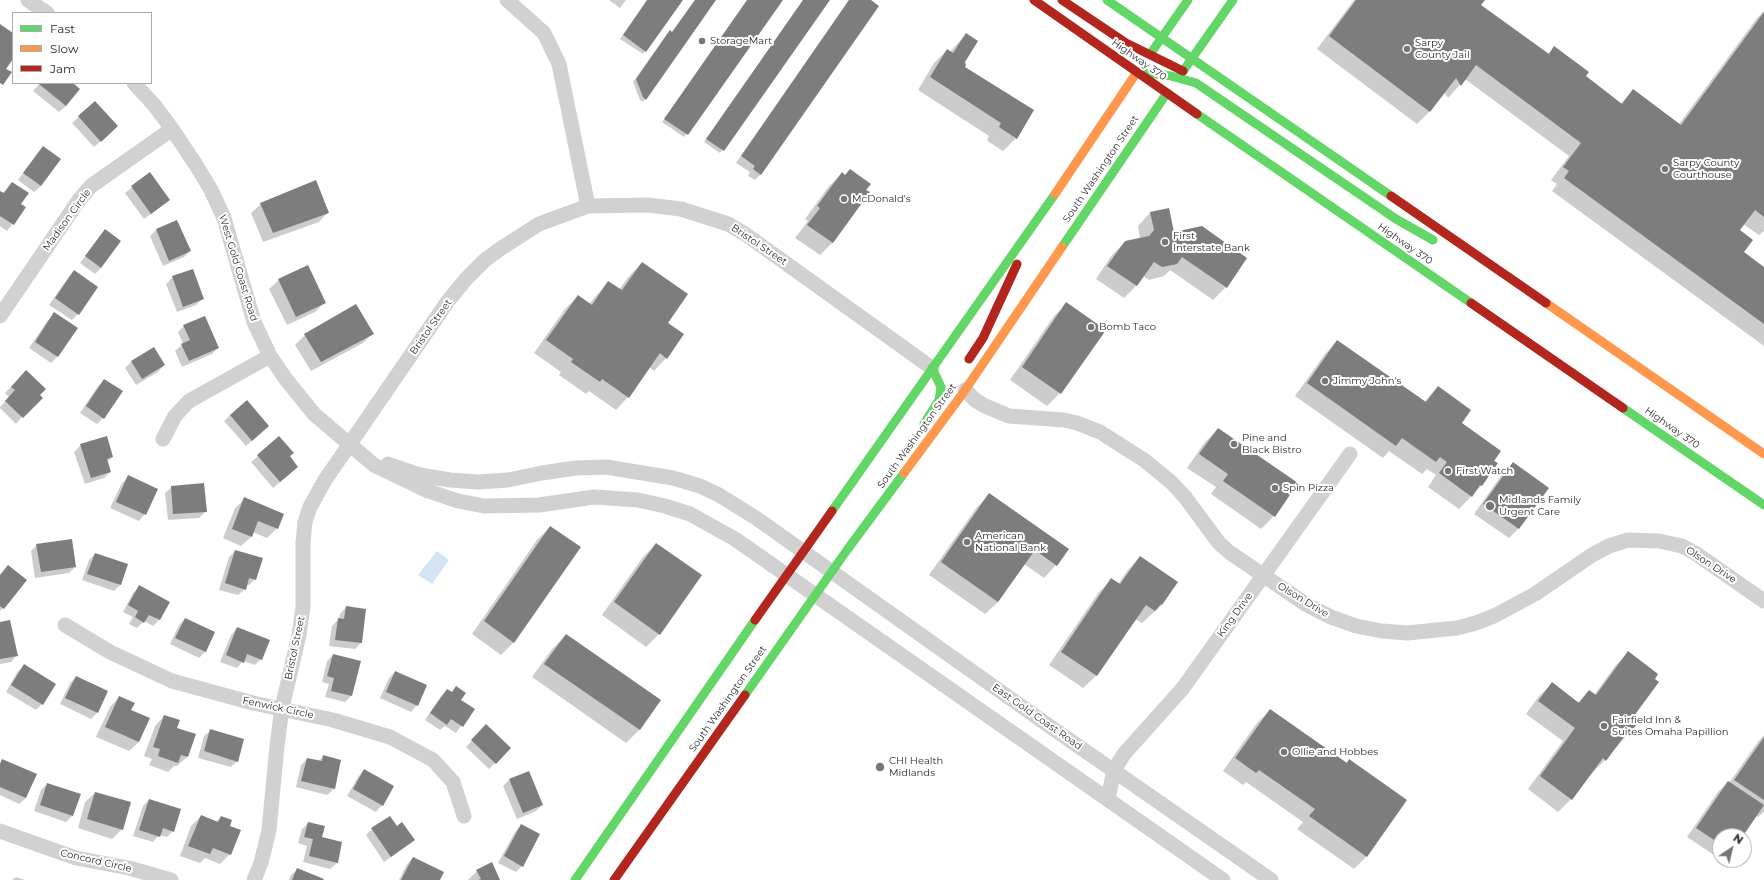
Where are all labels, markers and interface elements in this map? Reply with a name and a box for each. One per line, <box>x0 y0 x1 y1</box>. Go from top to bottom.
legend <box>12 12 152 84</box>
text: Fast <box>50 21 75 36</box>
place label: StorageMart <box>710 35 772 47</box>
marker: StorageMart <box>697 36 707 46</box>
street label: Highway 370 <box>1109 37 1169 83</box>
place label: Sarpy County Jail <box>1415 37 1470 60</box>
text: Slow <box>50 41 79 56</box>
marker: Sarpy County Jail <box>1402 44 1412 54</box>
text: Jam <box>50 61 76 76</box>
street label: South Washington Street <box>1061 113 1141 225</box>
place label: Sarpy County Courthouse <box>1673 157 1739 180</box>
marker: Sarpy County Courthouse <box>1660 164 1670 174</box>
street label: Madison Circle <box>41 187 93 253</box>
place label: McDonald's <box>852 193 911 205</box>
marker: McDonald's <box>839 194 849 204</box>
street label: West Gold Coast Road <box>216 213 260 323</box>
street label: Highway 370 <box>1375 221 1435 267</box>
street label: Bristol Street <box>729 222 789 268</box>
place label: First Interstate Bank <box>1173 230 1250 254</box>
marker: First Interstate Bank <box>1160 237 1170 247</box>
street label: Bristol Street <box>408 297 454 357</box>
place label: Bomb Taco <box>1099 321 1156 333</box>
marker: Bomb Taco <box>1086 322 1096 332</box>
place label: Jimmy John's <box>1333 375 1401 387</box>
marker: Jimmy John's <box>1320 376 1330 386</box>
street label: South Washington Street <box>875 381 959 491</box>
street label: Highway 370 <box>1642 405 1702 451</box>
place label: Pine and Black Bistro <box>1242 432 1302 456</box>
marker: Pine and Black Bistro <box>1229 439 1239 449</box>
place label: First Watch <box>1456 465 1513 477</box>
marker: First Watch <box>1443 466 1453 476</box>
place label: Spin Pizza <box>1283 482 1334 494</box>
marker: Spin Pizza <box>1270 483 1280 493</box>
place label: Midlands Family Urgent Care <box>1499 494 1581 518</box>
marker: Midlands Family Urgent Care <box>1484 500 1496 512</box>
place label: American National Bank <box>975 530 1046 554</box>
marker: American National Bank <box>962 537 972 547</box>
street label: Olson Drive <box>1683 544 1739 586</box>
street label: Olson Drive <box>1275 580 1331 620</box>
street label: King Drive <box>1215 590 1255 640</box>
street label: Bristol Street <box>282 615 308 681</box>
street label: South Washington Street <box>687 644 769 754</box>
street label: East Gold Coast Road <box>990 681 1084 753</box>
street label: Fenwick Circle <box>241 695 315 721</box>
place label: Fairfield Inn & Suites Omaha Papillion <box>1612 714 1729 738</box>
marker: Fairfield Inn & Suites Omaha Papillion <box>1599 721 1609 731</box>
place label: Ollie and Hobbes <box>1292 746 1378 758</box>
marker: Ollie and Hobbes <box>1279 747 1289 757</box>
place label: CHI Health Midlands <box>889 755 943 778</box>
marker: CHI Health Midlands <box>874 761 886 773</box>
north arrow <box>1712 828 1752 868</box>
text: N <box>1731 831 1746 847</box>
street label: Concord Circle <box>59 847 133 875</box>

